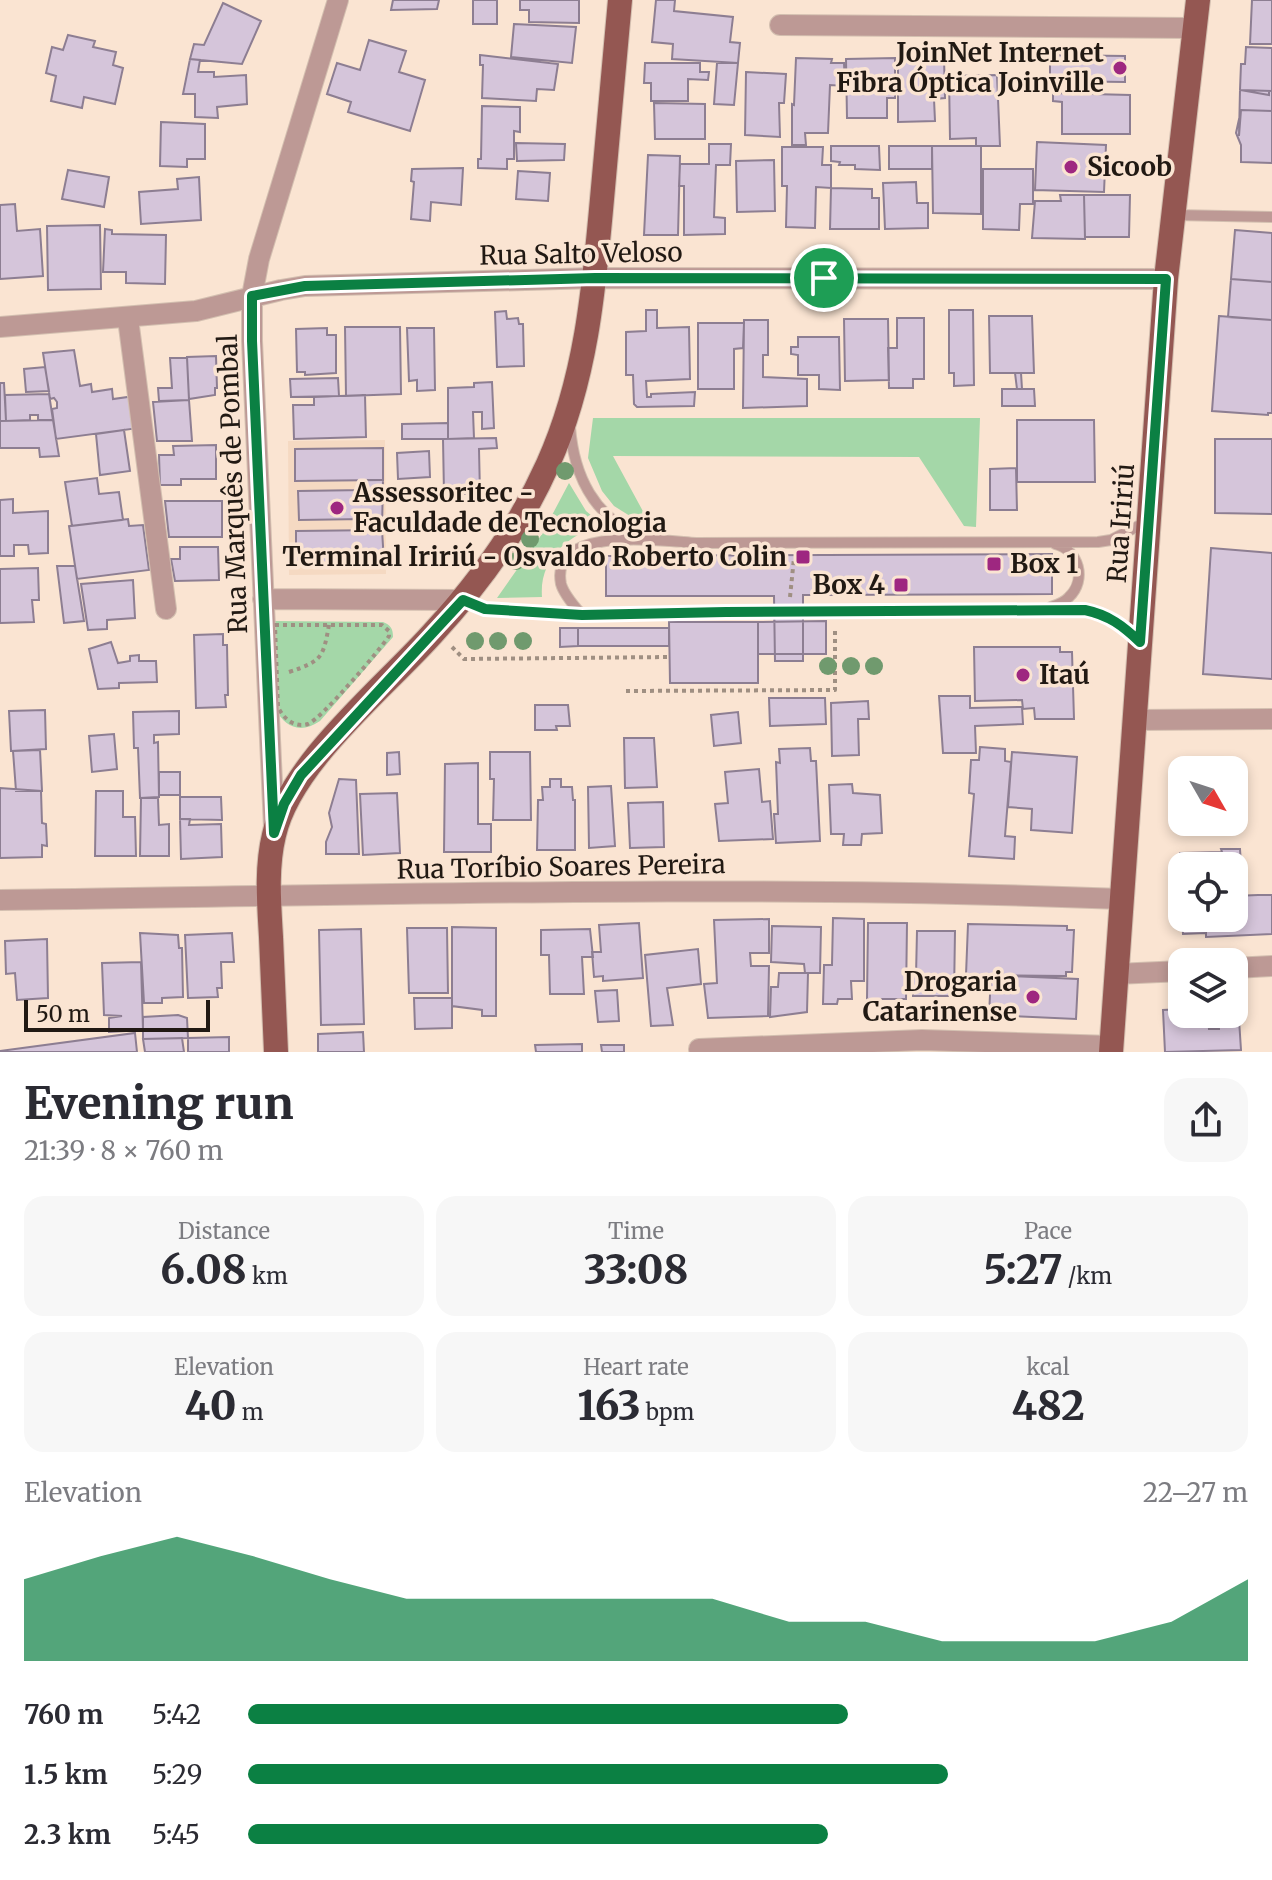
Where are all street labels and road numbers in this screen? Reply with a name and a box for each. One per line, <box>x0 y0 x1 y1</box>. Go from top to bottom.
street label: Rua Salto Veloso <box>479 235 683 272</box>
street label: Rua Marquês de Pombal <box>211 334 254 634</box>
street label: Rua Iririú <box>1100 462 1141 584</box>
street label: Rua Toríbio Soares Pereira <box>396 847 726 886</box>

